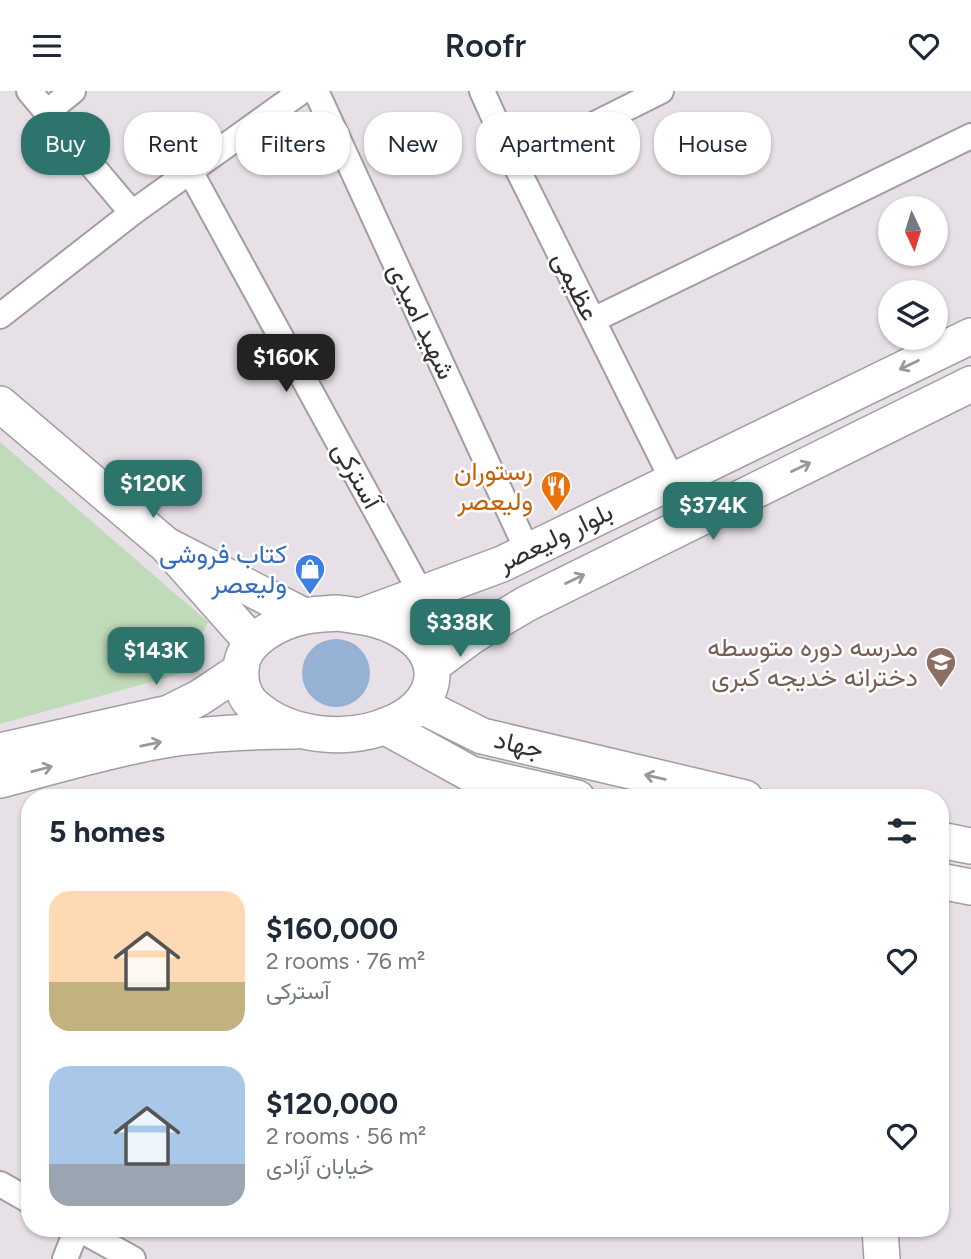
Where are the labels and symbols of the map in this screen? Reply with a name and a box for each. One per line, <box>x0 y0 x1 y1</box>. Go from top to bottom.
north arrow <box>878 196 948 266</box>
street label: عظیمی <box>546 246 606 326</box>
street label: شهید امیدی <box>381 258 463 384</box>
pin: $160K <box>237 335 335 394</box>
one-way arrow <box>899 359 920 373</box>
street label: آسترکی <box>326 436 389 516</box>
place label: رستوران ولیعصر <box>454 455 533 517</box>
one-way arrow <box>790 460 811 474</box>
pin: $120K <box>104 461 202 520</box>
restaurant icon: رستوران ولیعصر <box>539 469 573 513</box>
pin: $374K <box>664 483 762 542</box>
street label: بلوار ولیعصر <box>491 495 618 579</box>
place label: کتاب فروشی ولیعصر <box>159 538 287 600</box>
shop icon: کتاب فروشی ولیعصر <box>293 552 327 596</box>
one-way arrow <box>564 572 585 586</box>
pin: $338K <box>411 599 509 659</box>
pin: $143K <box>107 627 205 687</box>
place label: مدرسه دوره متوسطه دخترانه خدیجه کبری <box>707 631 918 693</box>
school or university icon: مدرسه دوره متوسطه دخترانه خدیجه کبری <box>924 645 958 689</box>
street label: جهاد <box>491 723 547 765</box>
one-way arrow <box>139 736 162 750</box>
one-way arrow <box>30 762 53 775</box>
one-way arrow <box>644 769 667 783</box>

